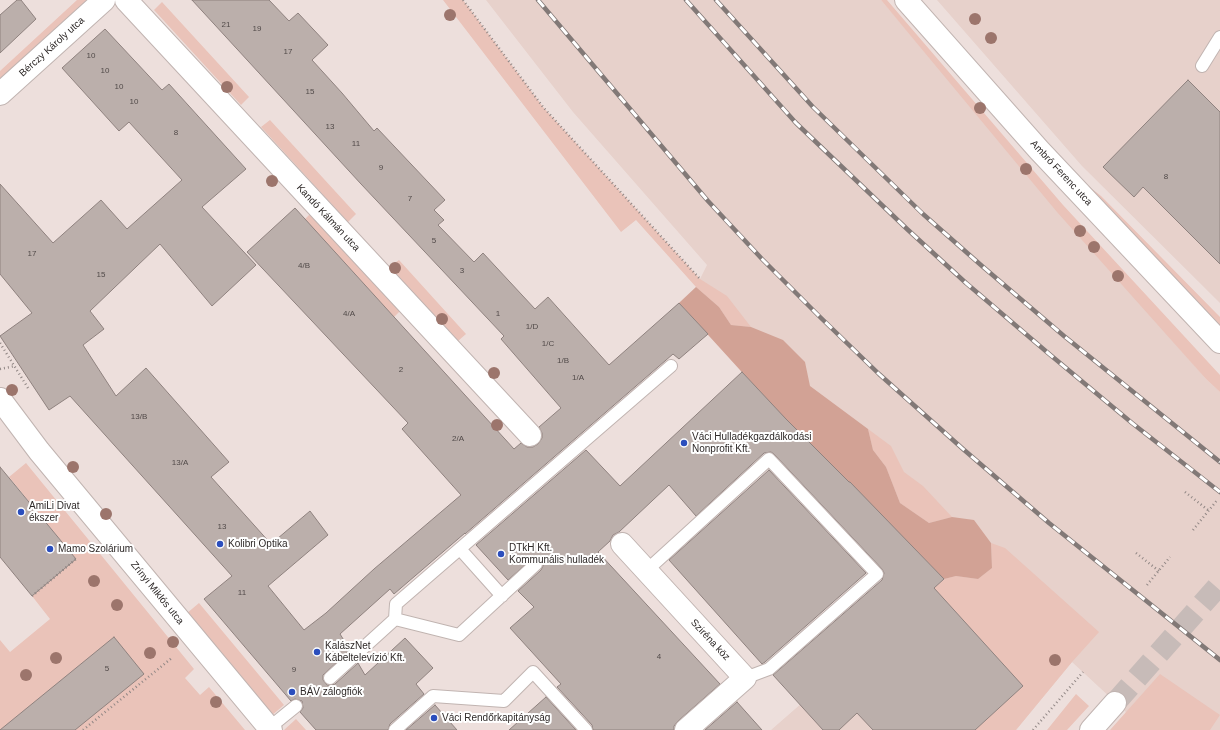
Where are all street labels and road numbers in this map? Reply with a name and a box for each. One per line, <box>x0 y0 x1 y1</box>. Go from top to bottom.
street label: Bérczy Károly utca <box>17 15 87 79</box>
street label: Ambró Ferenc utca <box>1028 138 1094 208</box>
street label: Kandó Kálmán utca <box>294 182 362 254</box>
street label: Zrínyi Miklós utca <box>128 559 186 627</box>
street label: Sziréna köz <box>688 617 732 663</box>

